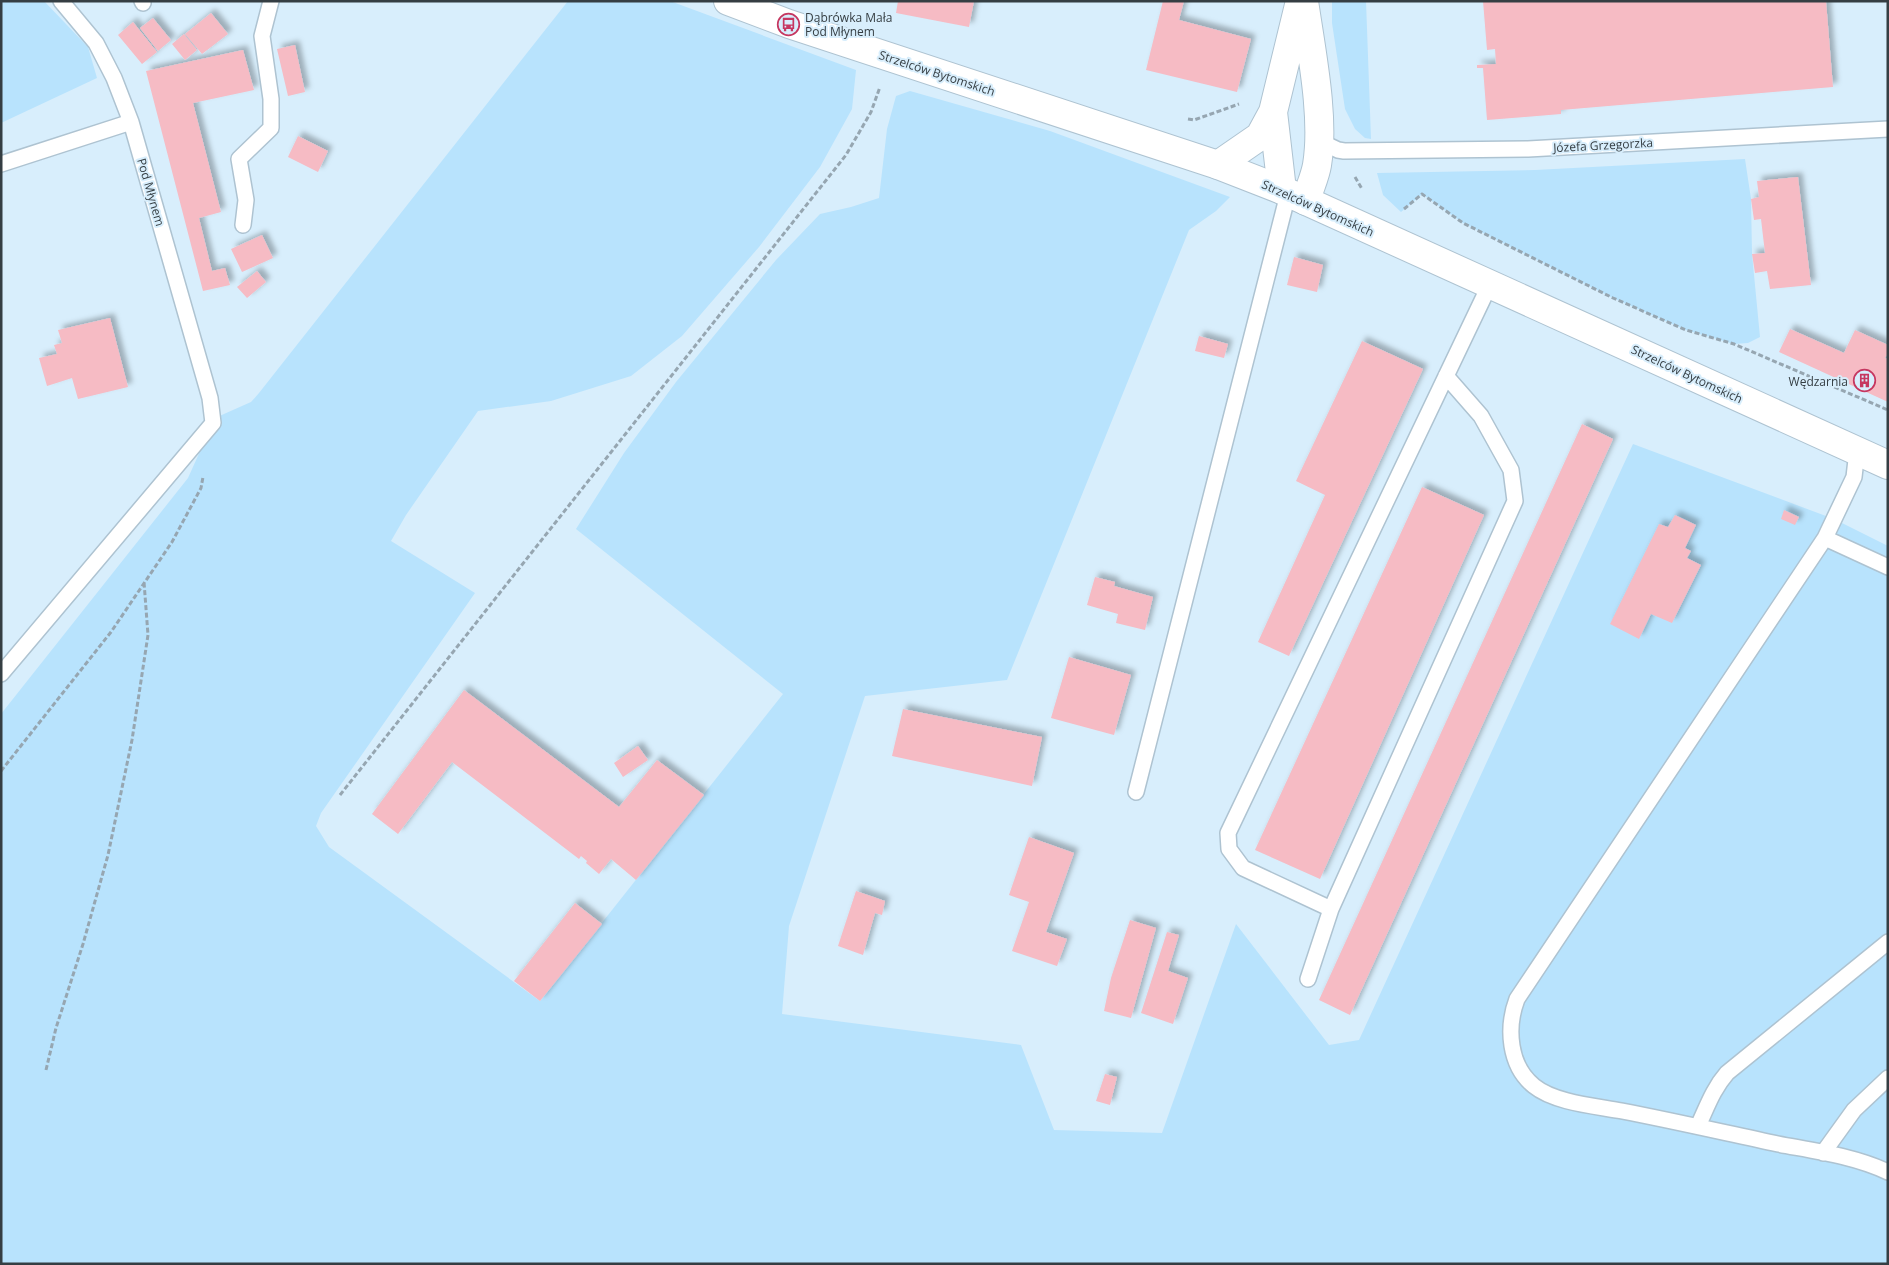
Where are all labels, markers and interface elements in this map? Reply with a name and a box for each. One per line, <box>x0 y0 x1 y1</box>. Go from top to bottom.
place label: Dąbrówka Mała Pod Młynem <box>805 9 892 40</box>
bus stop icon: Dąbrówka Mała Pod Młynem <box>777 12 801 36</box>
street label: Strzelców Bytomskich <box>877 46 997 100</box>
street label: Józefa Grzegorzka <box>1552 134 1653 156</box>
street label: Pod Młynem <box>133 156 169 228</box>
street label: Strzelców Bytomskich <box>1259 176 1377 240</box>
street label: Strzelców Bytomskich <box>1629 341 1745 407</box>
building icon: Wędzarnia <box>1852 369 1876 393</box>
place label: Wędzarnia <box>1789 373 1848 390</box>

